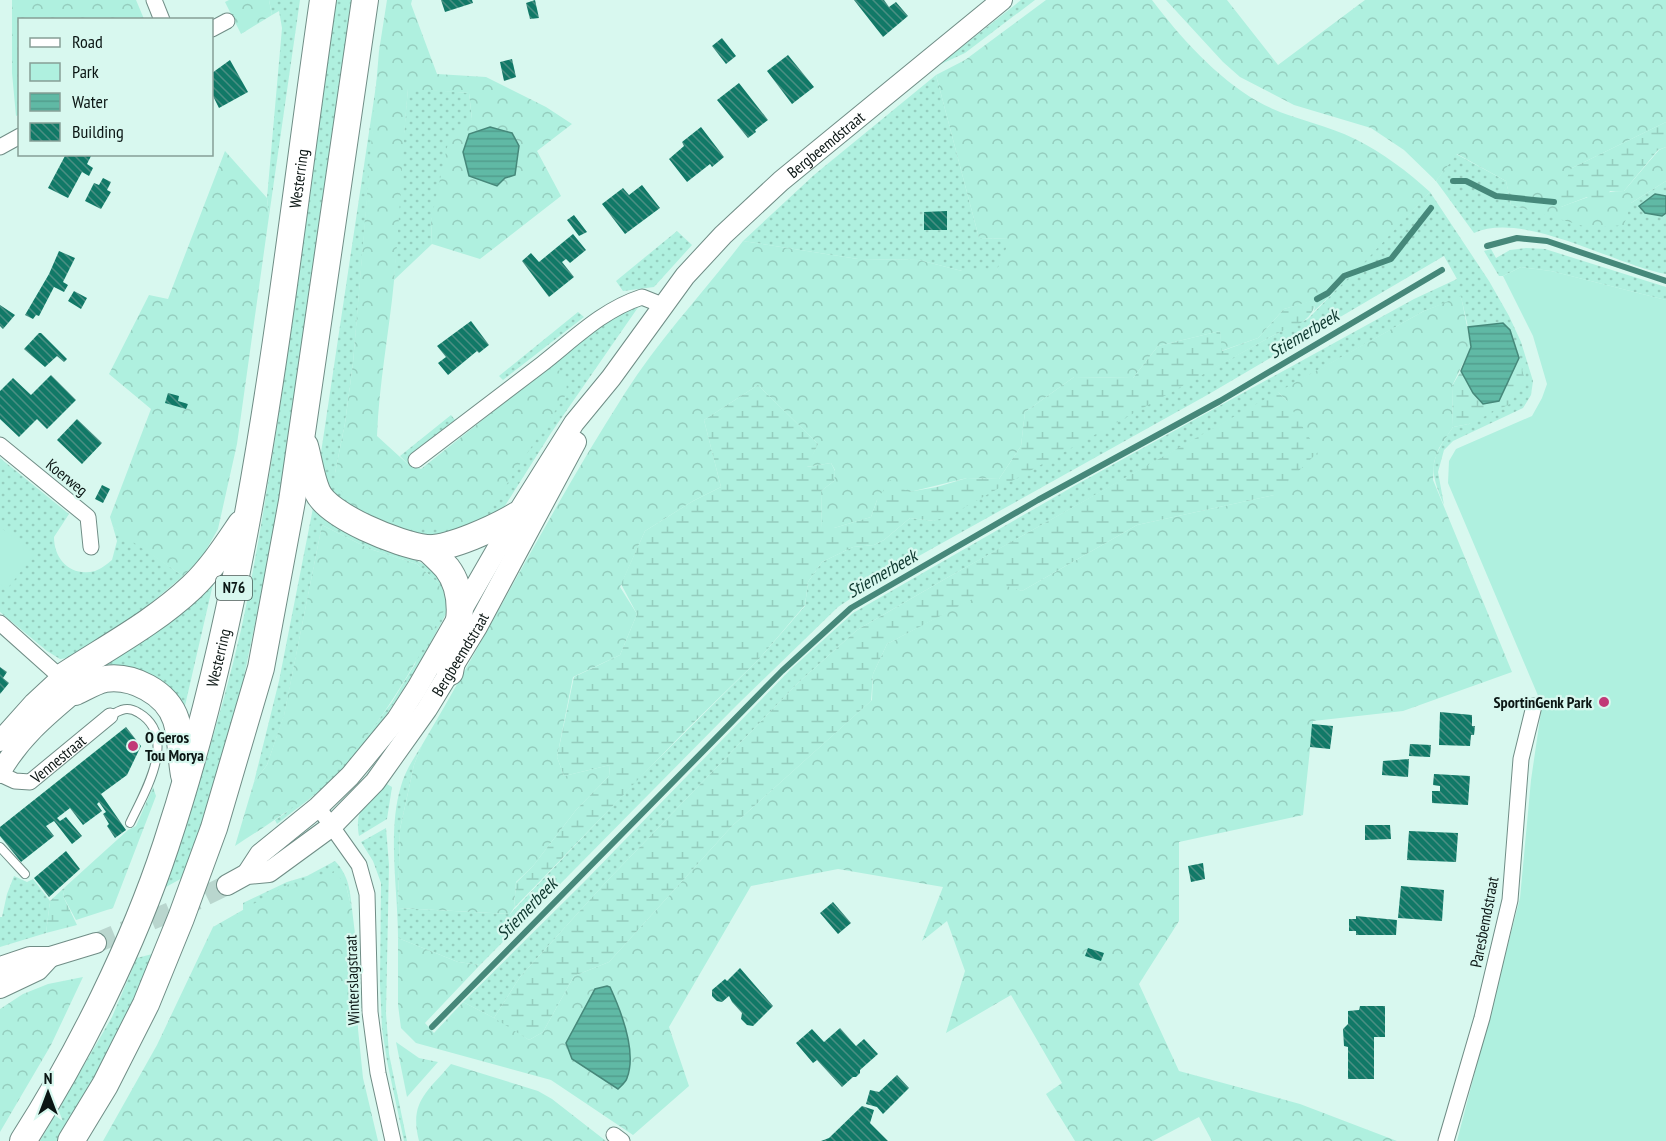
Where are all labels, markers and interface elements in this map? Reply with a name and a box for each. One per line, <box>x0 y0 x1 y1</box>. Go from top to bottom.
legend <box>18 18 213 156</box>
text: Road <box>72 30 103 53</box>
text: Park <box>72 60 99 83</box>
text: Water <box>72 90 108 113</box>
street label: Bergbeemdstraat <box>783 106 869 182</box>
text: Building <box>72 120 124 143</box>
street label: Westerring <box>285 148 312 209</box>
water label: Stiemerbeek <box>1265 303 1345 363</box>
street label: Koerweg <box>42 454 92 500</box>
water label: Stiemerbeek <box>842 543 923 603</box>
road number: N76 <box>216 576 252 600</box>
street label: Bergbeemdstraat <box>427 608 493 700</box>
street label: Westerring <box>202 627 235 689</box>
place label: SportinGenk Park <box>1493 692 1592 712</box>
marker: SportinGenk Park <box>1597 695 1611 709</box>
place label: O Geros Tou Morya <box>145 727 204 765</box>
street label: Vennestraat <box>26 730 90 788</box>
marker: O Geros Tou Morya <box>126 739 140 753</box>
water label: Stiemerbeek <box>491 871 563 945</box>
street label: Paresbemdstraat <box>1465 874 1503 969</box>
street label: Winterslagstraat <box>340 934 364 1026</box>
north arrow <box>18 1063 78 1123</box>
text: N <box>44 1068 52 1088</box>

